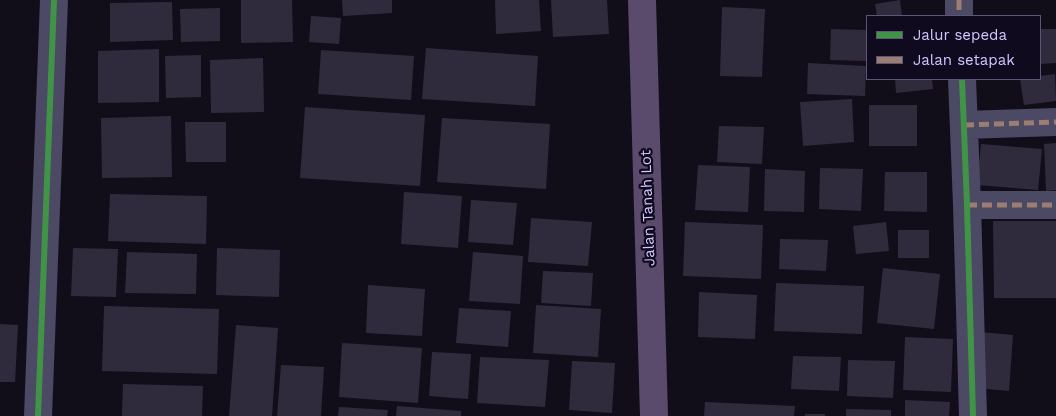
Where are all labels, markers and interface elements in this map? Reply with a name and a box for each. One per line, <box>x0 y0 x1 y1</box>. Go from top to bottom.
legend <box>866 15 1041 80</box>
text: Jalur sepeda <box>913 26 1007 44</box>
text: Jalan setapak <box>913 51 1015 69</box>
street label: Jalan Tanah Lot <box>637 150 659 266</box>

